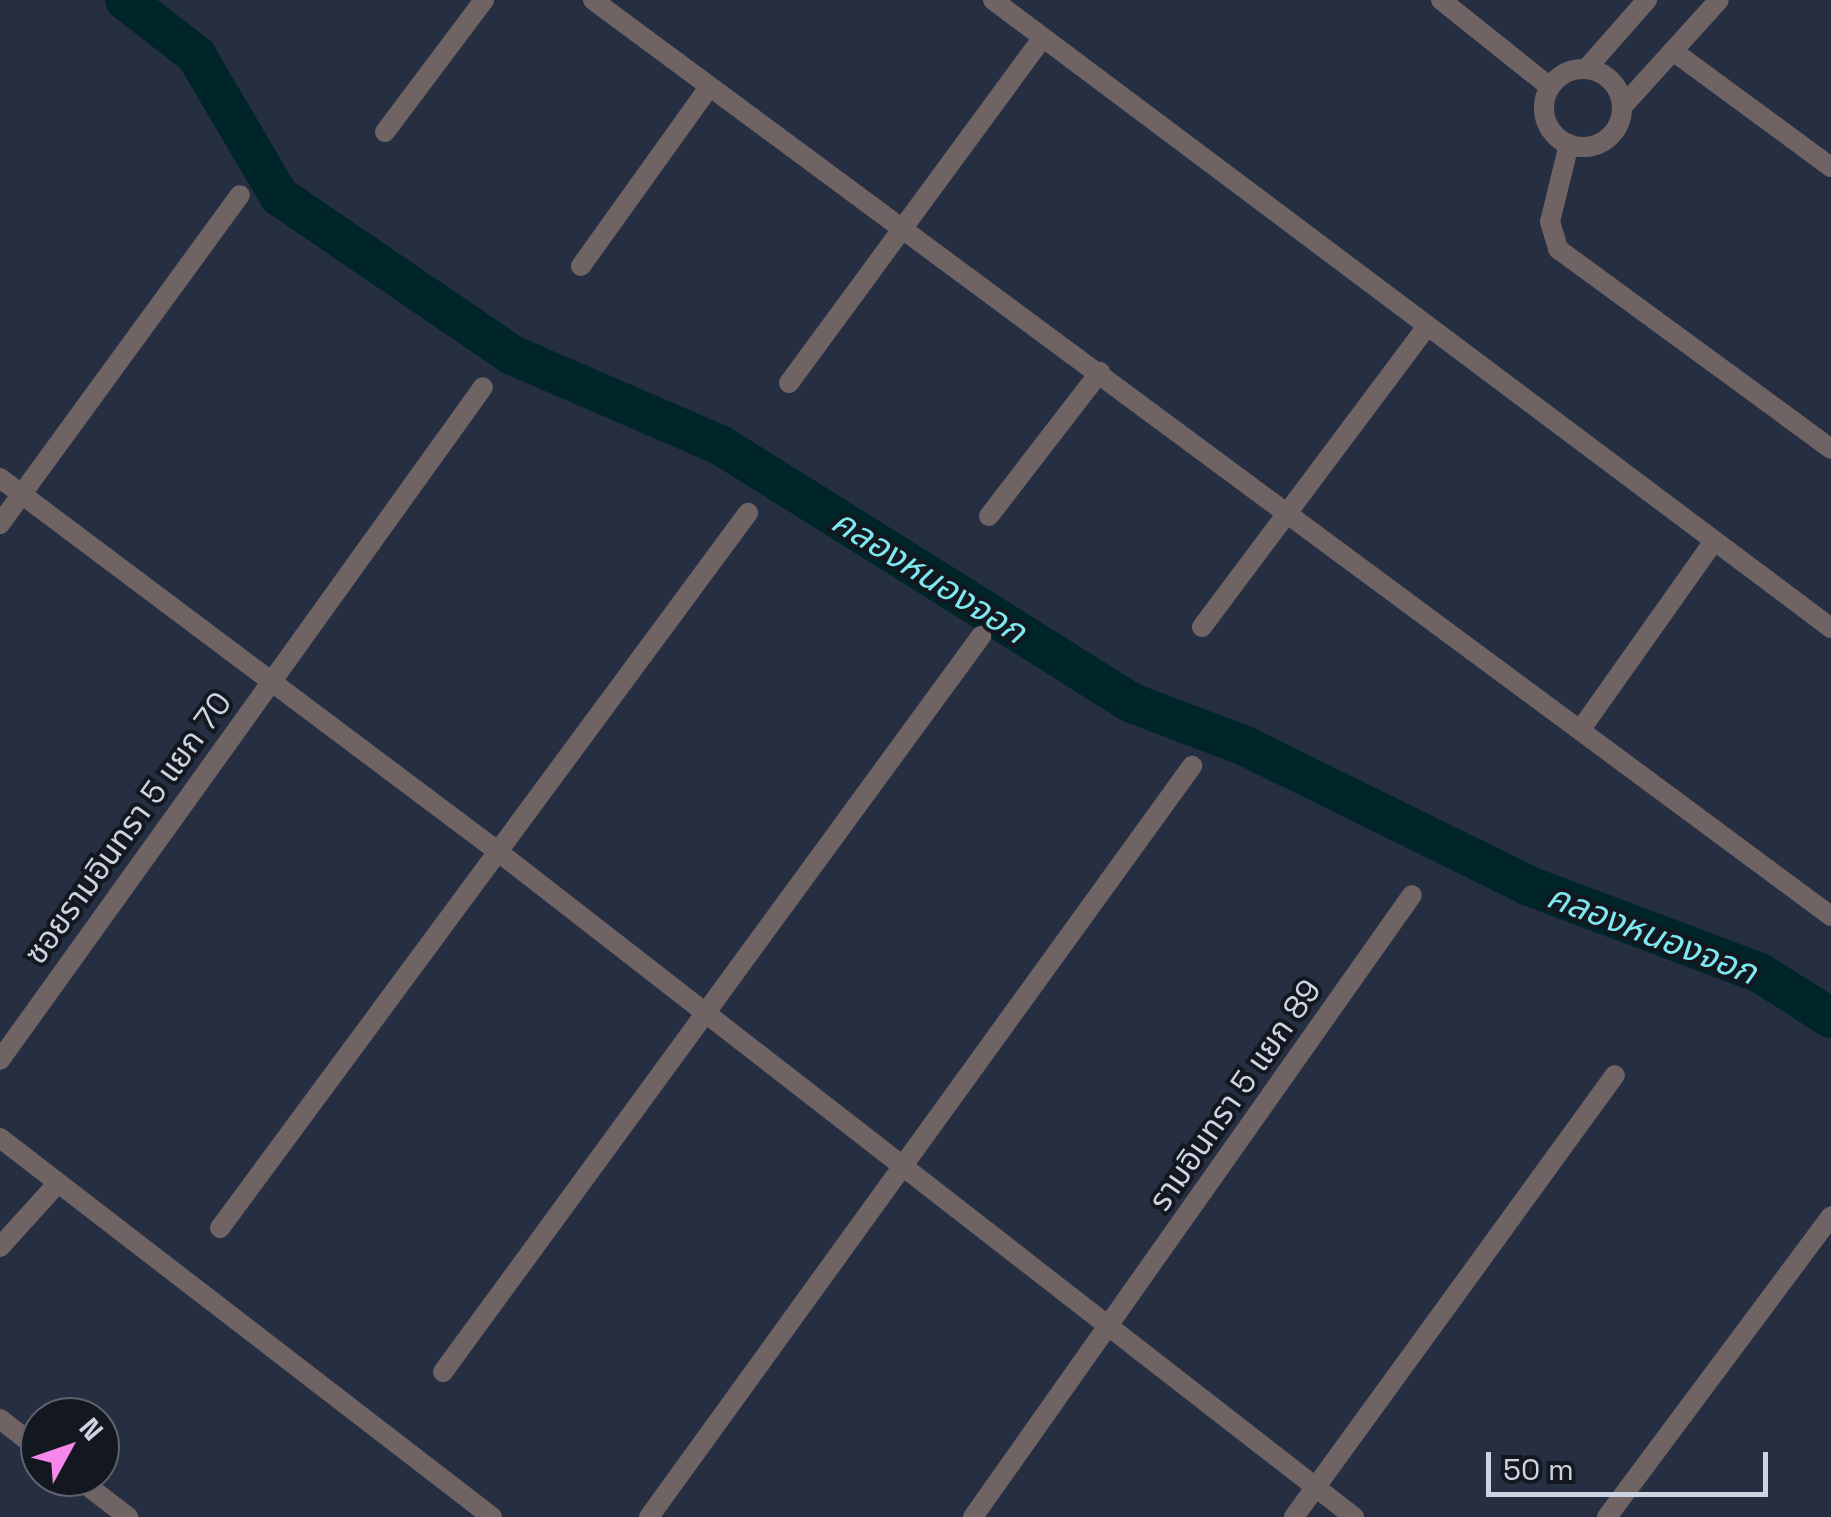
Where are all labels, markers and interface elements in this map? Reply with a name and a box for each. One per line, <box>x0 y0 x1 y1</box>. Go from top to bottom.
water label: คลองหนองจอก <box>824 500 1034 652</box>
street label: ซอยรามอินทรา 5 แยก 70 <box>16 684 240 972</box>
water label: คลองหนองจอก <box>1541 875 1763 993</box>
street label: รามอินทรา 5 แยก 89 <box>1141 972 1329 1218</box>
north arrow <box>20 1397 120 1497</box>
text: N <box>72 1410 111 1448</box>
scale bar <box>1491 1432 1774 1494</box>
text: 50 m <box>1503 1450 1574 1489</box>

